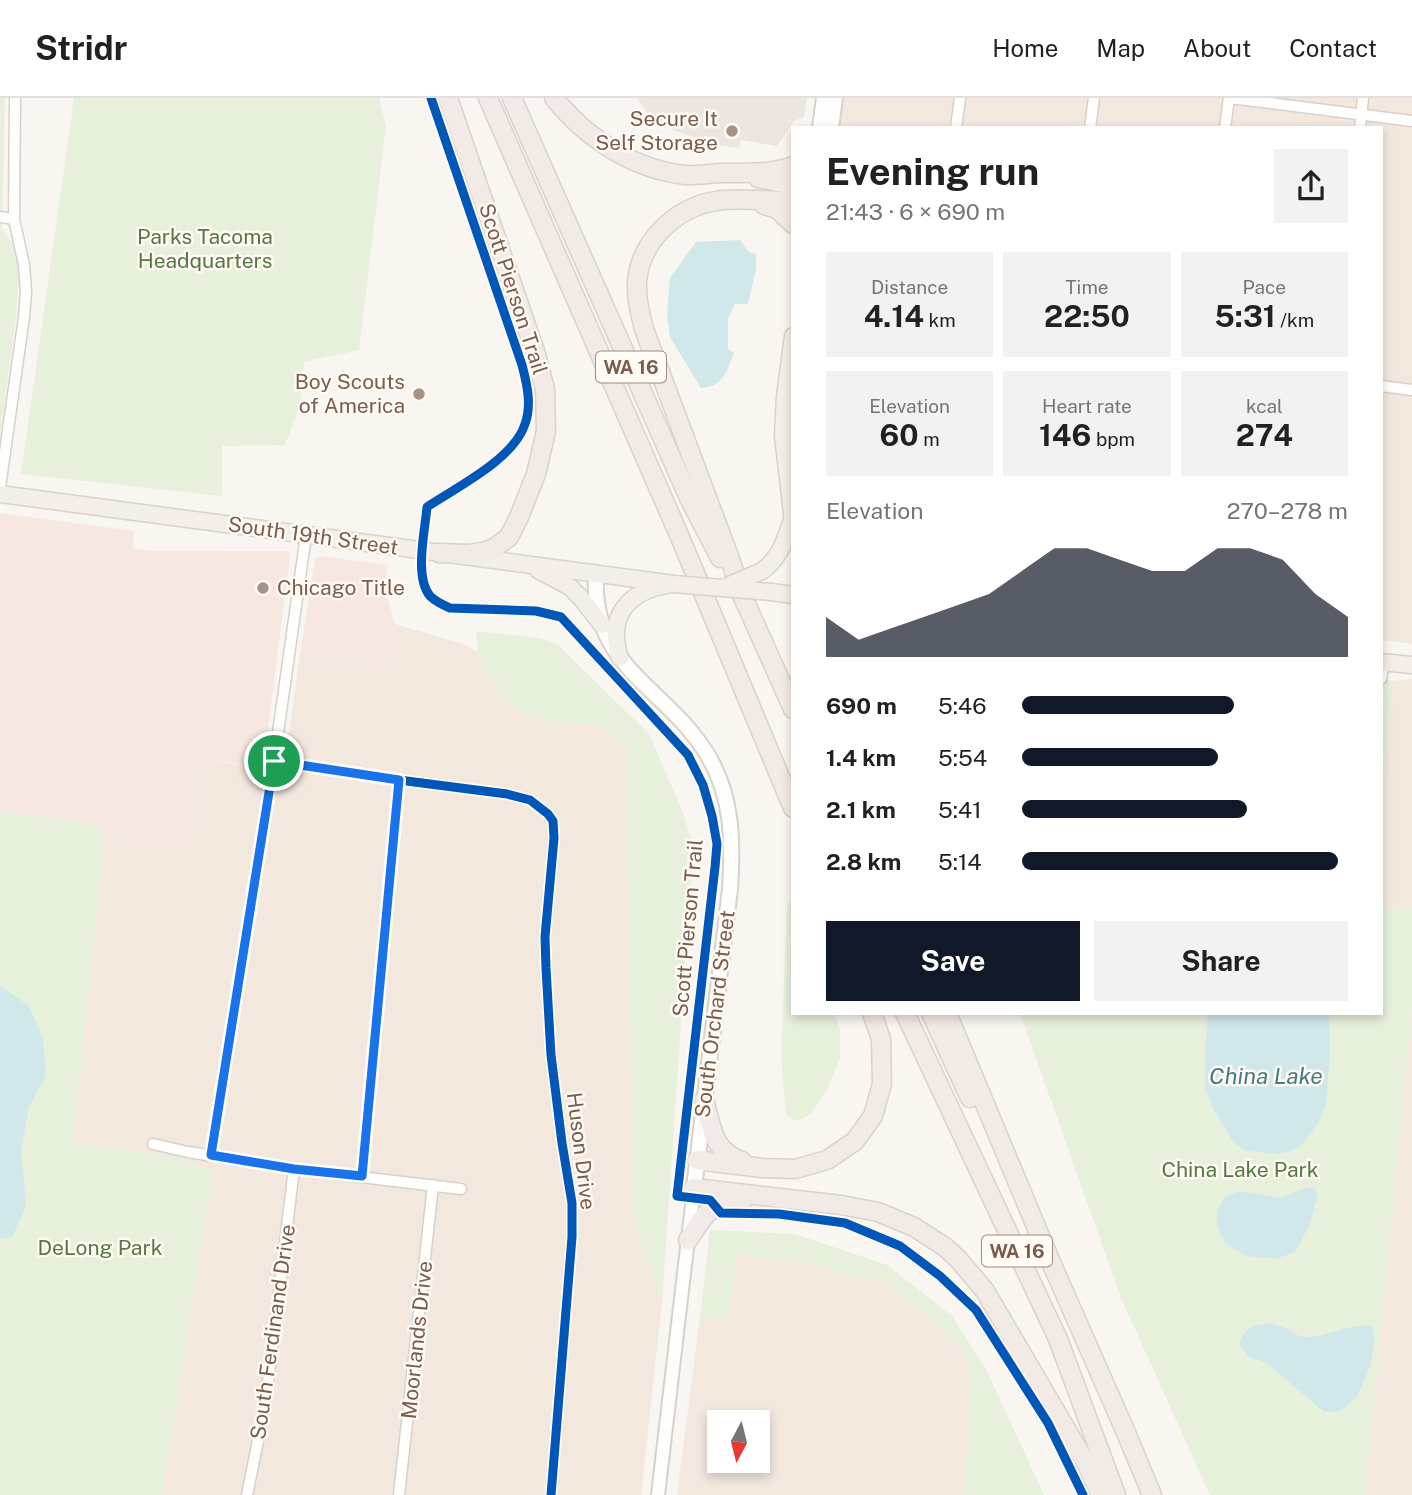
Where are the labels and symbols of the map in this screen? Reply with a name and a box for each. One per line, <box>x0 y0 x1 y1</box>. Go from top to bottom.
place label: Secure It Self Storage <box>595 106 718 155</box>
marker: Secure It Self Storage <box>724 123 740 139</box>
street label: Scott Pierson Trail <box>474 200 553 378</box>
park label: Parks Tacoma Headquarters <box>137 224 273 273</box>
road number: WA 16 <box>596 352 666 382</box>
place label: Boy Scouts of America <box>295 369 405 418</box>
marker: Boy Scouts of America <box>411 386 427 402</box>
street label: South 19th Street <box>226 511 400 560</box>
place label: Chicago Title <box>277 575 405 600</box>
marker: Chicago Title <box>255 580 271 596</box>
pin <box>244 731 304 791</box>
street label: Scott Pierson Trail <box>667 838 708 1018</box>
street label: South Orchard Street <box>689 909 740 1119</box>
water label: China Lake <box>1209 1062 1323 1089</box>
street label: Huson Drive <box>562 1091 601 1211</box>
park label: China Lake Park <box>1161 1157 1319 1182</box>
street label: South Ferdinand Drive <box>245 1223 300 1441</box>
park label: DeLong Park <box>38 1235 163 1260</box>
road number: WA 16 <box>982 1236 1052 1266</box>
street label: Moorlands Drive <box>396 1260 437 1420</box>
north arrow <box>707 1410 770 1474</box>

